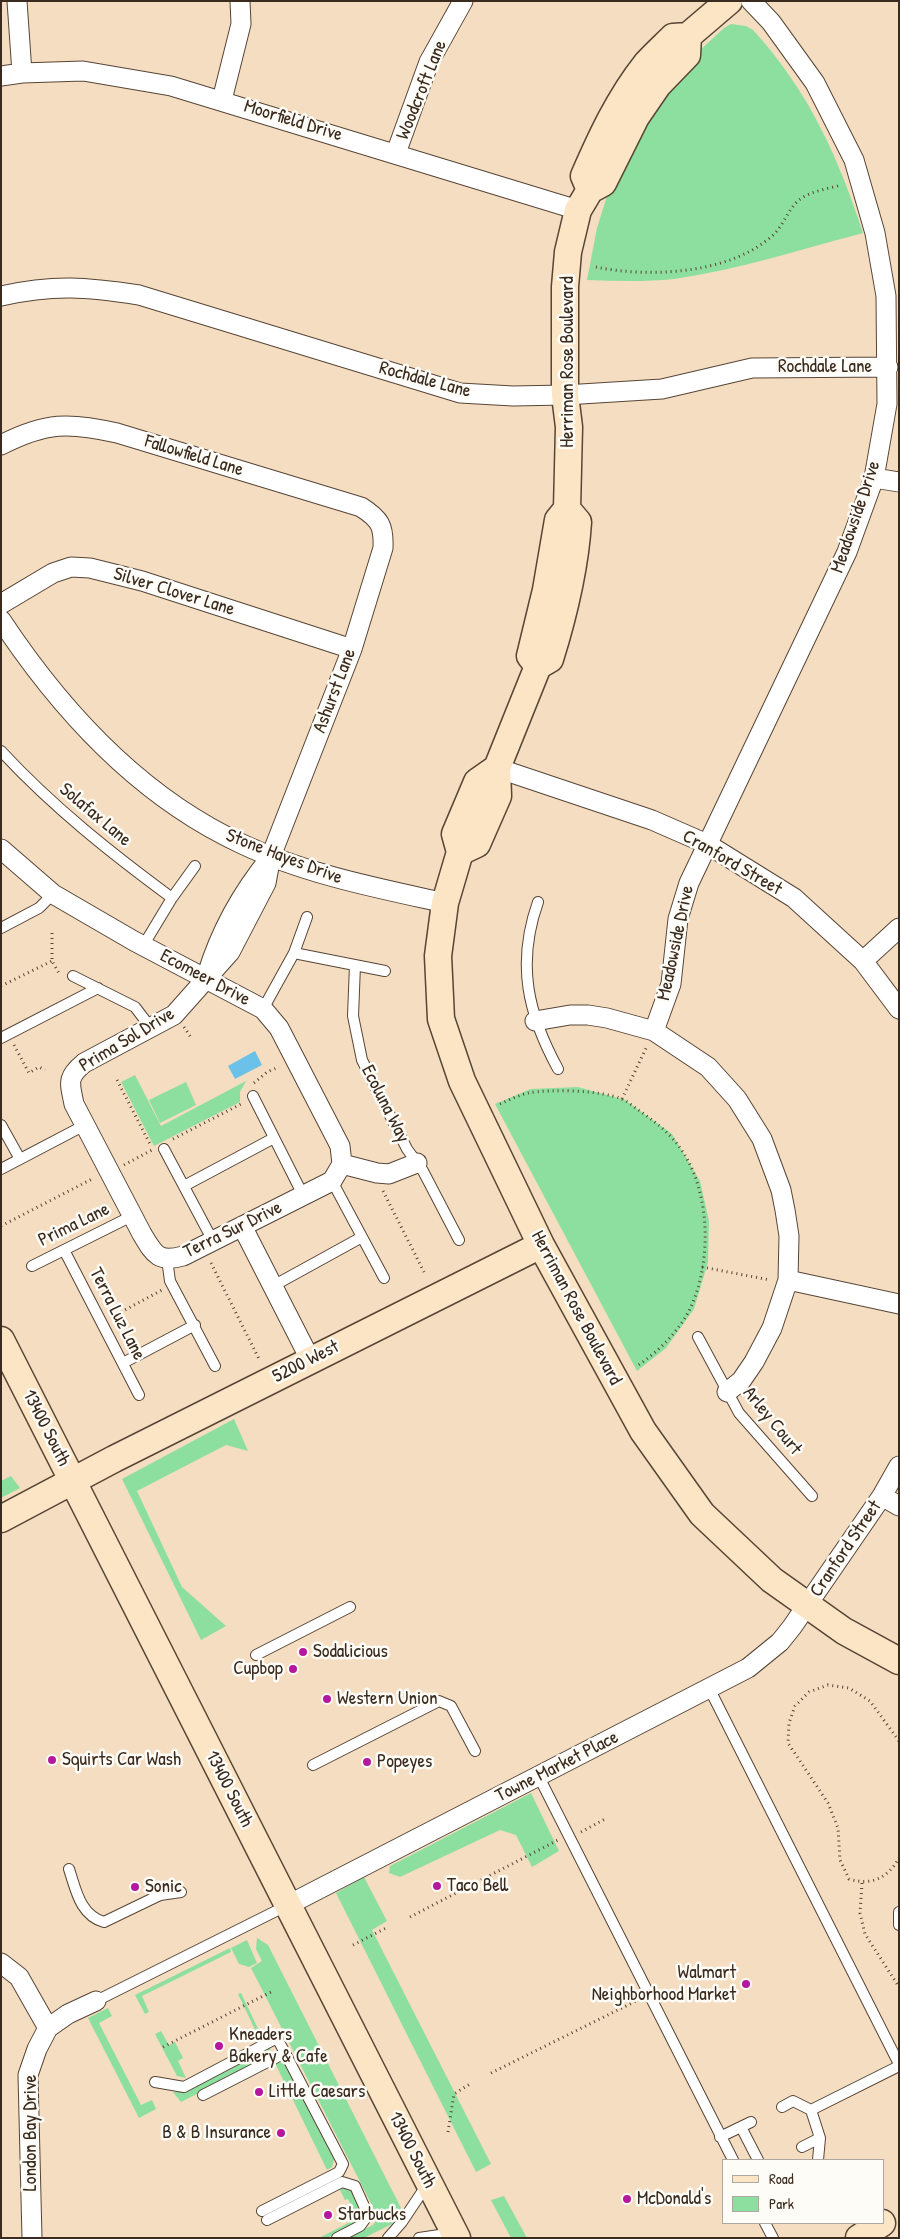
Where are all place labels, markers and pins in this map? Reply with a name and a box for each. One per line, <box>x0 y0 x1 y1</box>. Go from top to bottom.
place label: Sodalicious <box>313 1641 388 1663</box>
marker: Sodalicious <box>297 1646 309 1658</box>
place label: Cupbop <box>233 1658 283 1680</box>
marker: Cupbop <box>287 1663 299 1675</box>
place label: Western Union <box>337 1688 437 1710</box>
marker: Western Union <box>321 1693 333 1705</box>
place label: Squirts Car Wash <box>62 1749 181 1771</box>
place label: Popeyes <box>377 1751 432 1773</box>
marker: Squirts Car Wash <box>46 1754 58 1766</box>
marker: Popeyes <box>361 1756 373 1768</box>
place label: Taco Bell <box>447 1875 508 1897</box>
place label: Sonic <box>145 1876 182 1898</box>
marker: Taco Bell <box>431 1880 443 1892</box>
marker: Sonic <box>129 1881 141 1893</box>
place label: Walmart Neighborhood Market <box>592 1962 736 2006</box>
marker: Walmart Neighborhood Market <box>740 1978 752 1990</box>
place label: Kneaders Bakery & Cafe <box>229 2024 328 2068</box>
marker: Kneaders Bakery & Cafe <box>213 2040 225 2052</box>
place label: Little Caesars <box>269 2081 365 2103</box>
marker: Little Caesars <box>253 2086 265 2098</box>
place label: B & B Insurance <box>162 2122 271 2144</box>
marker: B & B Insurance <box>275 2127 287 2139</box>
place label: McDonald's <box>637 2188 711 2210</box>
marker: McDonald's <box>621 2193 633 2205</box>
place label: Starbucks <box>338 2204 406 2226</box>
marker: Starbucks <box>322 2209 334 2221</box>

